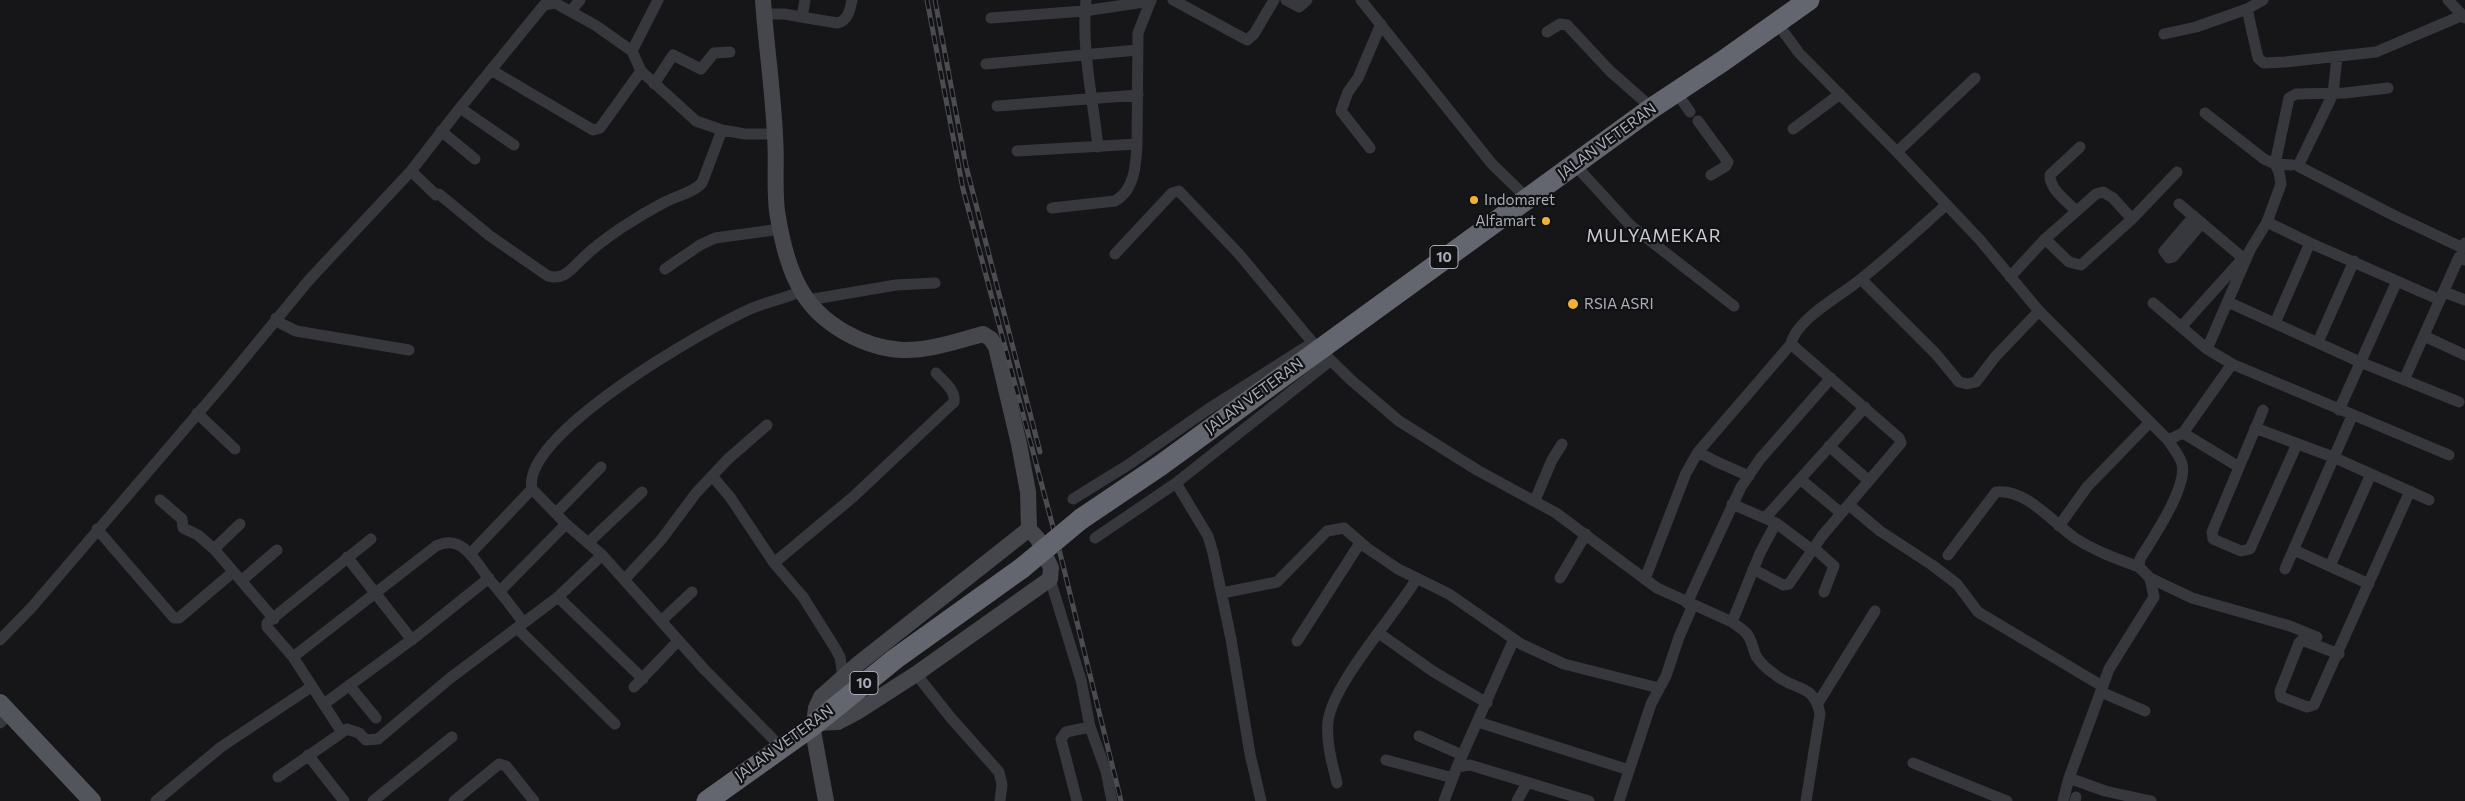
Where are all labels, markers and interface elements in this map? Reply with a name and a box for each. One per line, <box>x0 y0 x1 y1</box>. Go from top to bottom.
street label: JALAN VETERAN <box>1554 99 1660 183</box>
place label: Indomaret <box>1484 191 1555 209</box>
marker: Indomaret <box>1468 194 1480 206</box>
place label: Alfamart <box>1475 212 1536 230</box>
marker: Alfamart <box>1540 215 1552 227</box>
district label: MULYAMEKAR <box>1585 225 1723 247</box>
road number: 10 <box>1430 246 1458 268</box>
place label: RSIA ASRI <box>1584 295 1654 313</box>
marker: RSIA ASRI <box>1566 297 1580 311</box>
street label: JALAN VETERAN <box>1201 354 1307 438</box>
road number: 10 <box>850 671 878 694</box>
street label: JALAN VETERAN <box>731 701 837 785</box>

